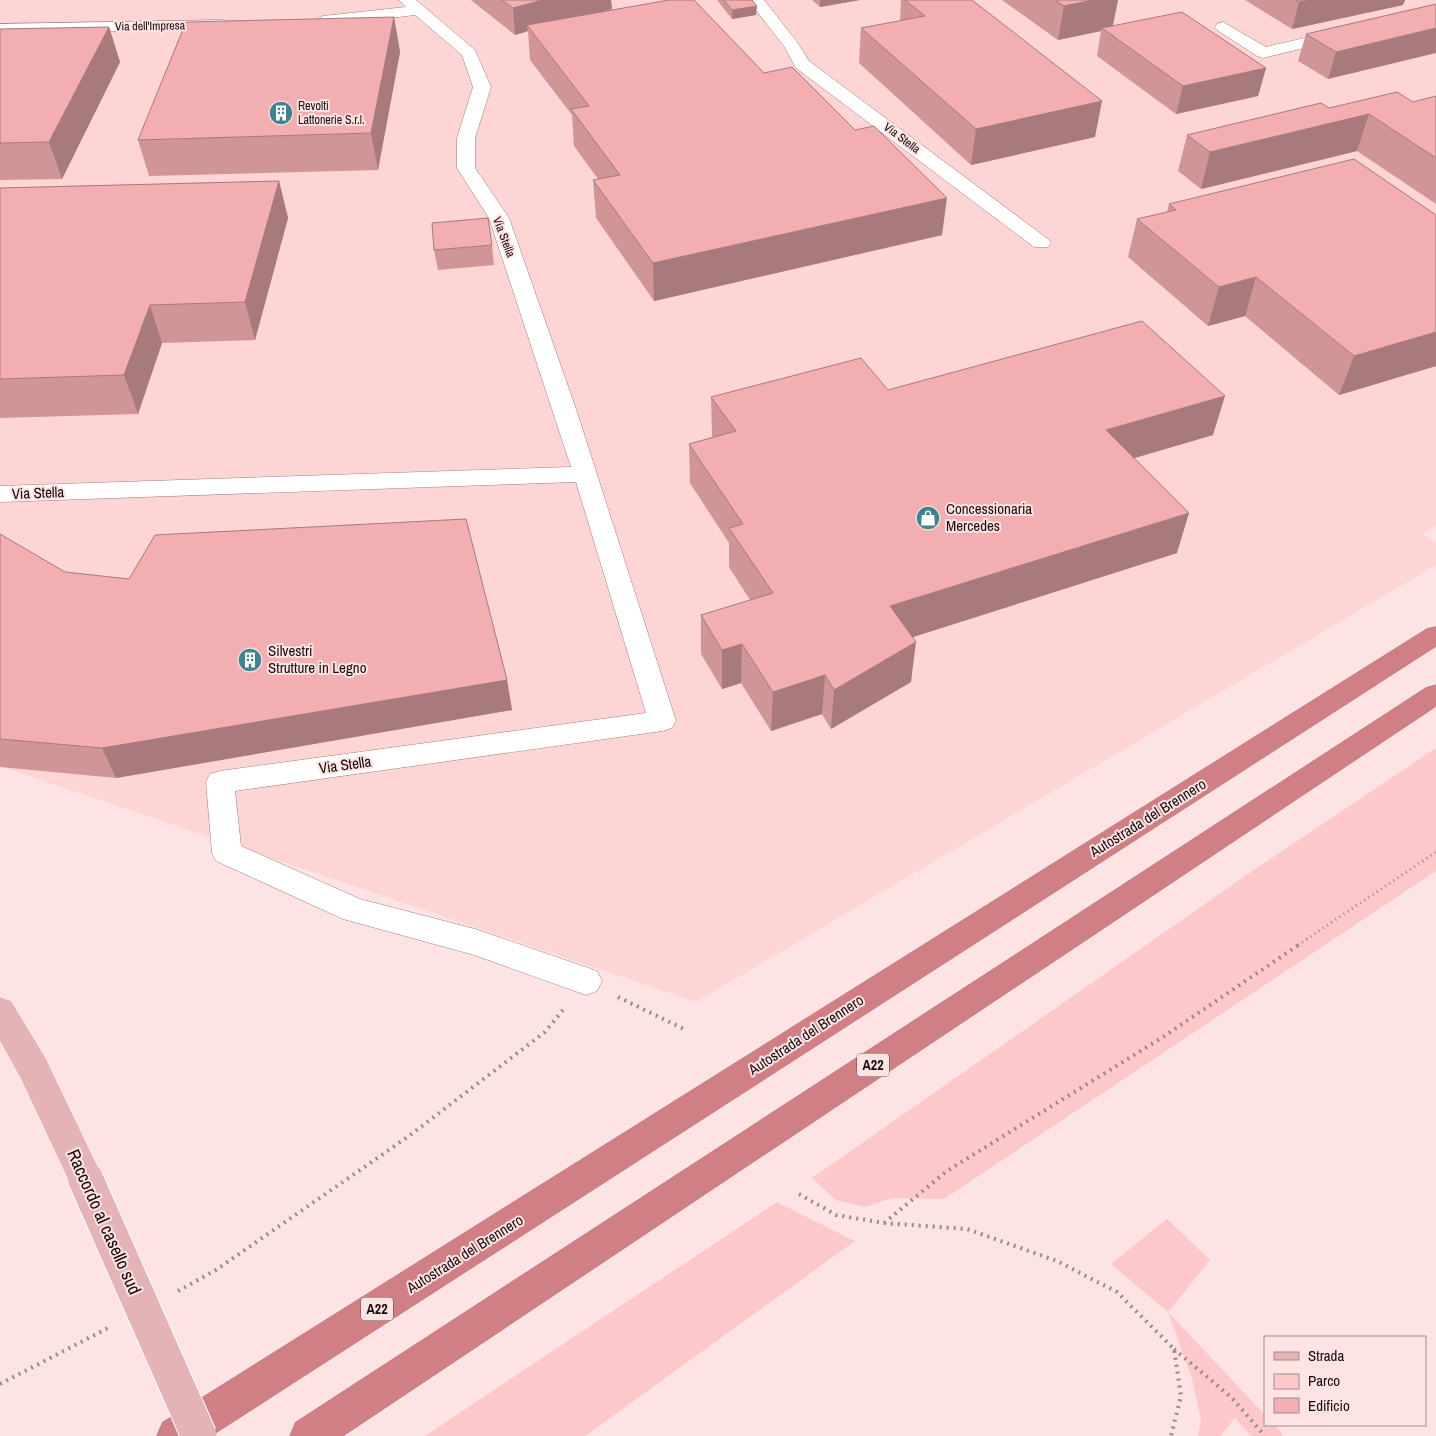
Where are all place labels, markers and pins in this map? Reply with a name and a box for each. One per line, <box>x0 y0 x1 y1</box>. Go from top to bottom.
place label: Revolti Lattonerie S.r.l. <box>298 98 365 128</box>
building icon: Revolti Lattonerie S.r.l. <box>268 100 294 126</box>
place label: Concessionaria Mercedes <box>946 498 1032 536</box>
shop icon: Concessionaria Mercedes <box>915 505 941 531</box>
place label: Silvestri Strutture in Legno <box>268 640 367 678</box>
building icon: Silvestri Strutture in Legno <box>237 647 263 673</box>

